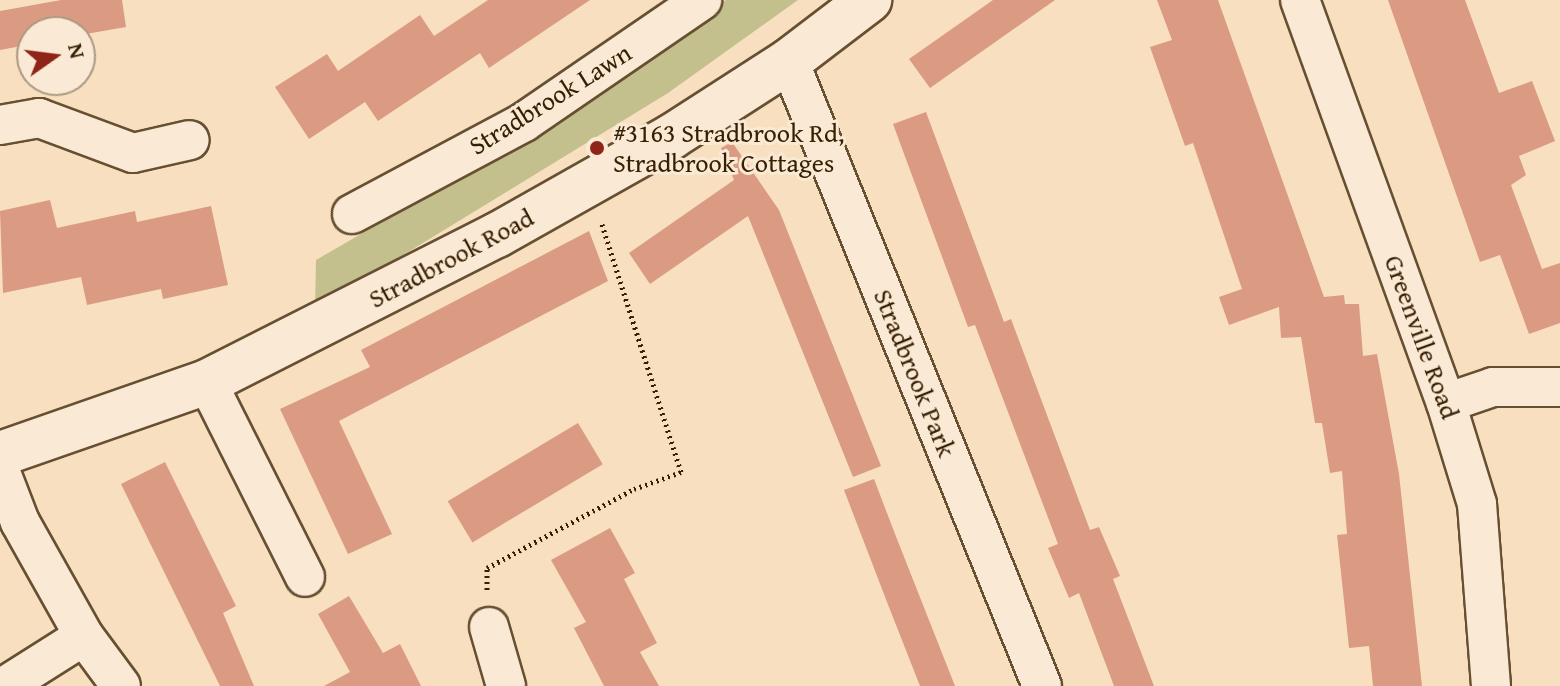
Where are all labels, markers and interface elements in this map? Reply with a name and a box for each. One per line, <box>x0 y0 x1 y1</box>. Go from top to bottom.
north arrow <box>16 16 96 96</box>
street label: Stradbrook Lawn <box>463 37 637 161</box>
text: N <box>60 40 95 62</box>
place label: #3163 Stradbrook Rd, Stradbrook Cottages <box>613 117 844 178</box>
marker: #3163 Stradbrook Rd, Stradbrook Cottages <box>588 139 606 157</box>
street label: Stradbrook Road <box>363 201 539 315</box>
street label: Greenville Road <box>1378 251 1466 423</box>
street label: Stradbrook Park <box>867 285 963 461</box>

